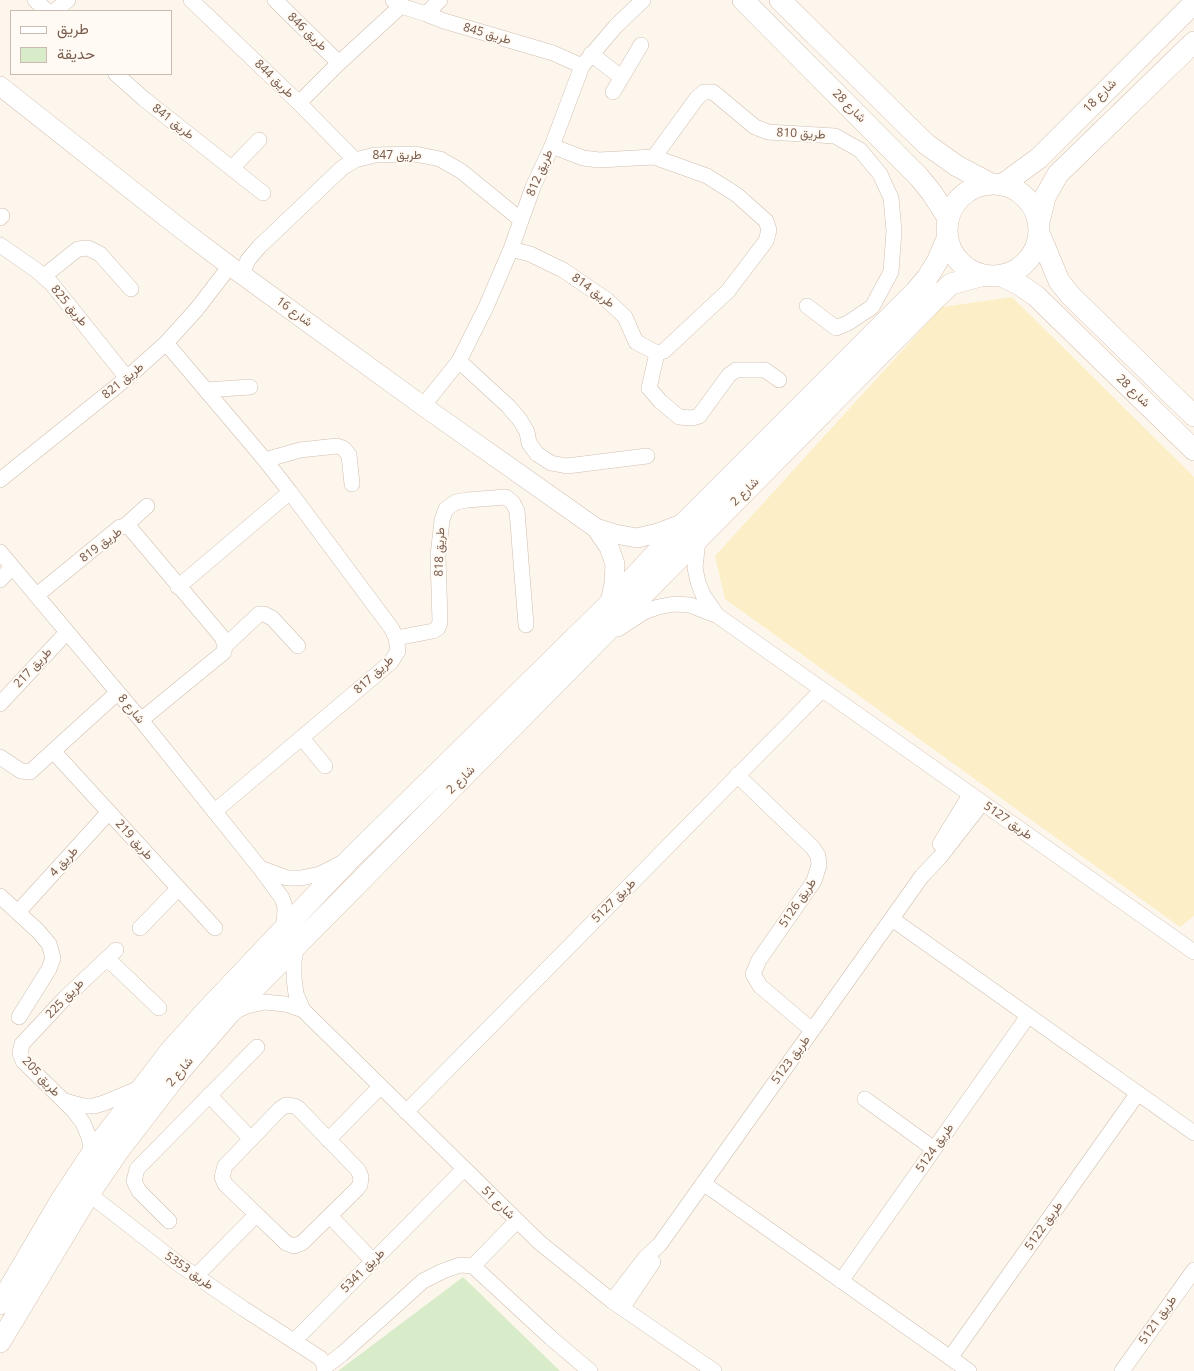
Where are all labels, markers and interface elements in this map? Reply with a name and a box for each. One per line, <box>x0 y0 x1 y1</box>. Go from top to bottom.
legend <box>10 10 172 75</box>
street label: طريق 846 <box>284 10 330 54</box>
text: طريق <box>57 18 89 38</box>
street label: طريق 845 <box>461 20 513 48</box>
text: حديقة <box>57 43 95 63</box>
street label: طريق 844 <box>251 57 297 101</box>
street label: شارع 18 <box>1080 76 1120 116</box>
street label: شارع 28 <box>829 86 869 126</box>
street label: طريق 841 <box>149 101 197 143</box>
street label: طريق 810 <box>776 126 826 142</box>
street label: طريق 812 <box>524 148 556 198</box>
street label: طريق 847 <box>372 149 422 163</box>
street label: طريق 814 <box>569 271 617 311</box>
street label: طريق 825 <box>48 283 90 329</box>
street label: شارع 16 <box>273 294 315 330</box>
street label: طريق 821 <box>99 360 147 402</box>
street label: شارع 28 <box>1113 372 1153 410</box>
street label: شارع 2 <box>728 475 762 509</box>
street label: طريق 819 <box>77 524 125 566</box>
street label: طريق 818 <box>432 527 448 577</box>
street label: طريق 217 <box>11 645 55 691</box>
street label: طريق 817 <box>351 653 397 697</box>
street label: شارع 8 <box>115 691 147 727</box>
street label: شارع 2 <box>444 763 478 797</box>
street label: طريق 5127 <box>981 799 1035 843</box>
street label: طريق 219 <box>112 817 156 863</box>
street label: طريق 4 <box>47 844 81 880</box>
street label: طريق 5127 <box>589 876 639 926</box>
street label: طريق 5126 <box>776 876 820 930</box>
street label: طريق 225 <box>43 976 87 1022</box>
street label: طريق 5123 <box>769 1033 813 1087</box>
street label: طريق 205 <box>19 1054 63 1100</box>
street label: شارع 2 <box>164 1054 196 1090</box>
street label: طريق 5124 <box>913 1121 957 1175</box>
street label: شارع 51 <box>478 1184 518 1222</box>
street label: طريق 5122 <box>1022 1199 1066 1253</box>
street label: طريق 5341 <box>338 1246 388 1296</box>
street label: طريق 5353 <box>162 1249 216 1293</box>
street label: طريق 5121 <box>1136 1293 1180 1347</box>

